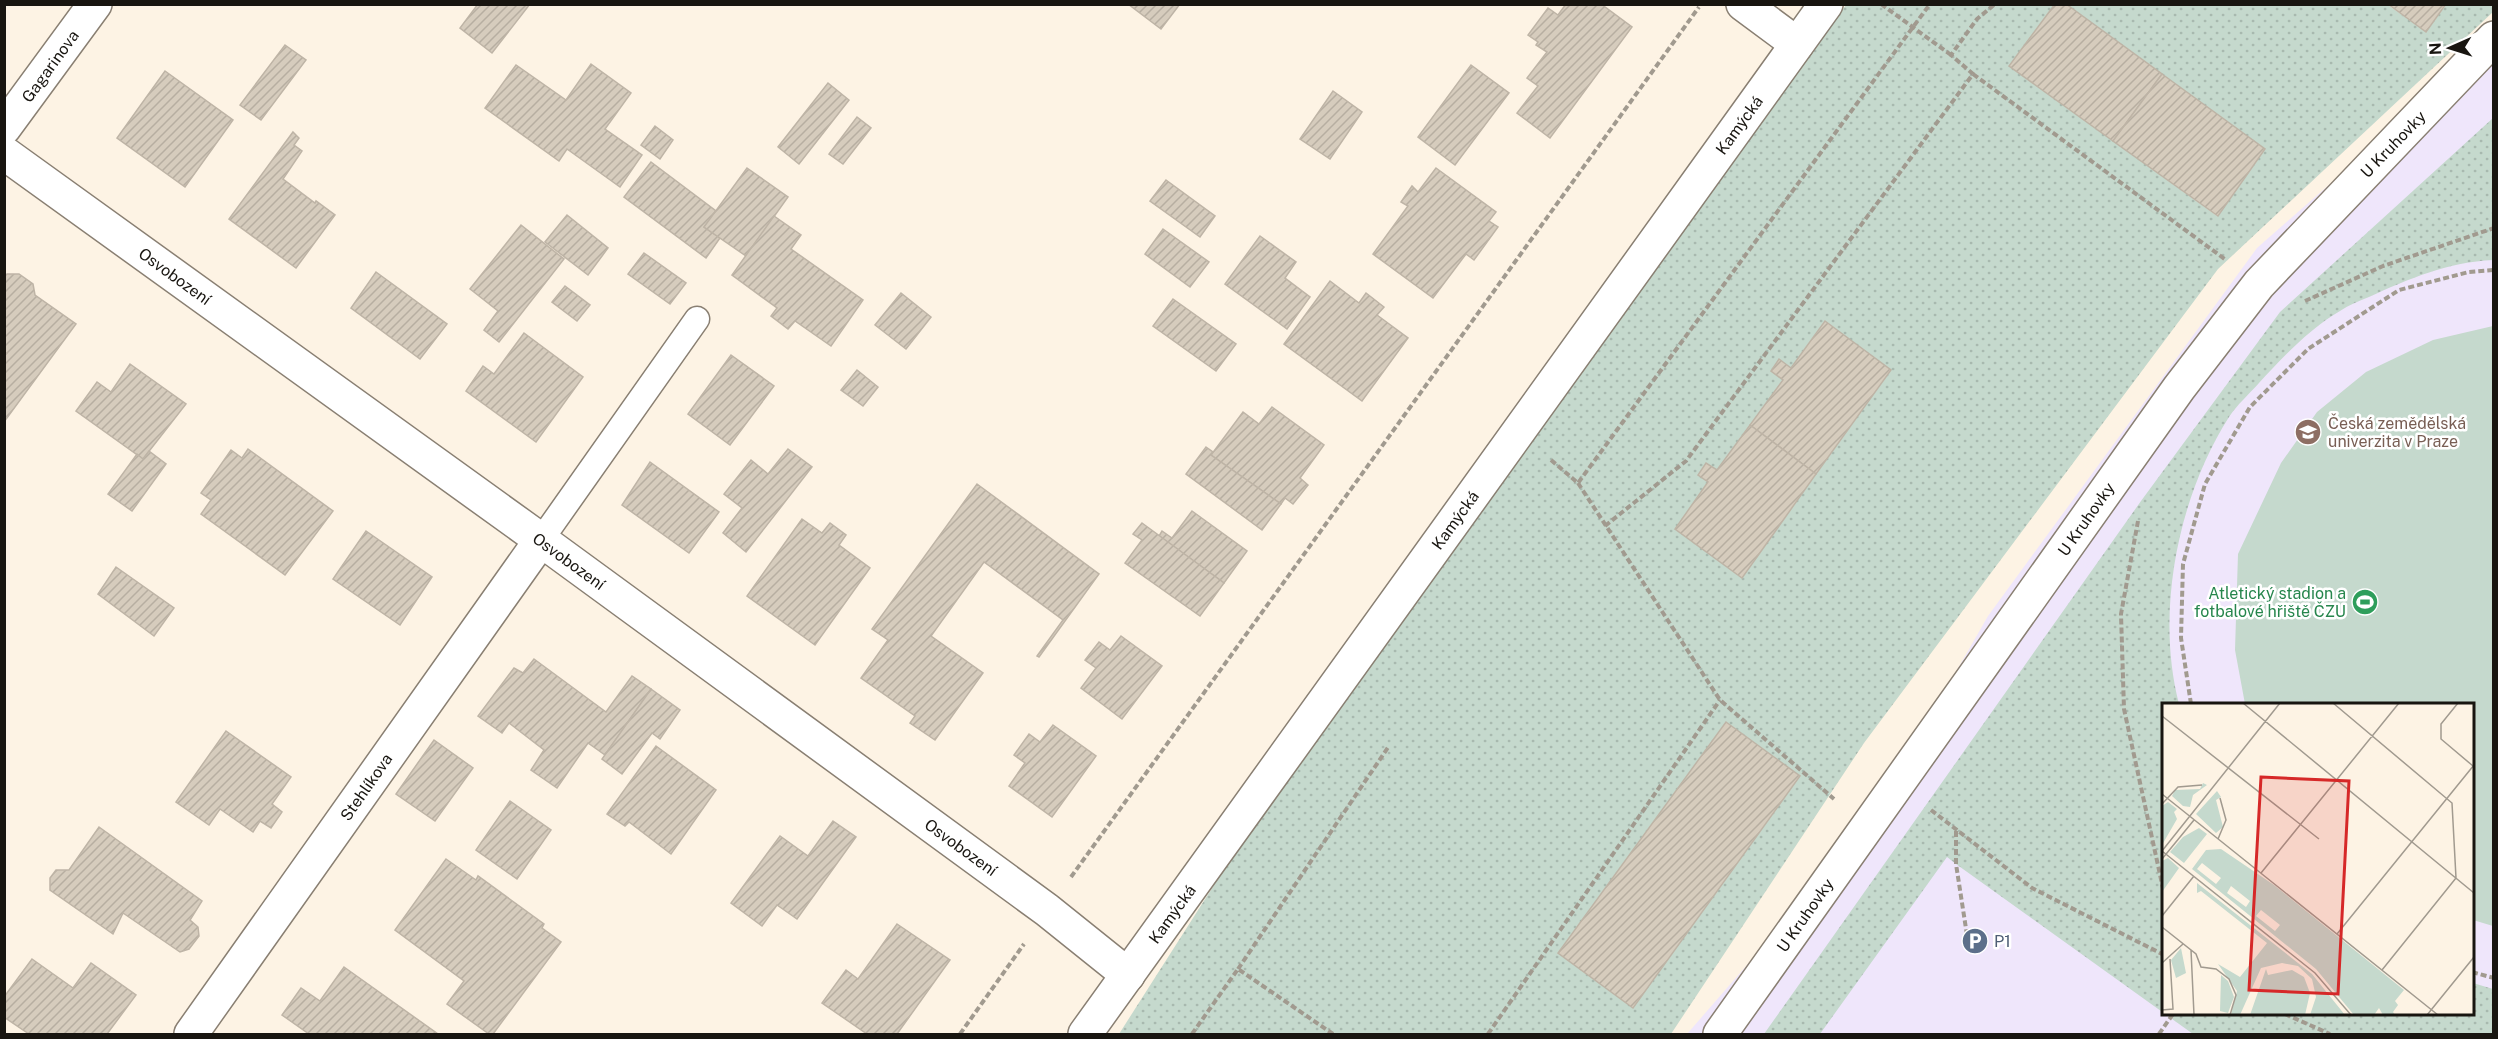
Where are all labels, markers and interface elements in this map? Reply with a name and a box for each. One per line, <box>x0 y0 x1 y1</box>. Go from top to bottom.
north arrow <box>2420 18 2480 78</box>
street label: Gagarinova <box>18 27 83 106</box>
text: N <box>2426 42 2445 56</box>
street label: Kamýcká <box>1712 92 1767 158</box>
street label: U Kruhovky <box>2357 107 2430 182</box>
street label: Osvobození <box>135 244 216 310</box>
place label: Česká zemědělská univerzita v Praze <box>2328 413 2466 451</box>
school or university icon: Česká zemědělská univerzita v Praze <box>2293 417 2323 447</box>
street label: U Kruhovky <box>2054 478 2119 560</box>
street label: Kamýcká <box>1428 487 1483 553</box>
street label: Osvobození <box>529 529 610 595</box>
place label: Atletický stadion a fotbalové hřiště ČZU <box>2194 584 2346 621</box>
sports icon: Atletický stadion a fotbalové hřiště ČZU <box>2350 587 2380 617</box>
inset map <box>2162 703 2474 1015</box>
street label: Stehlíkova <box>336 750 396 825</box>
street label: Osvobození <box>921 815 1002 881</box>
street label: U Kruhovky <box>1773 874 1838 956</box>
street label: Kamýcká <box>1145 881 1200 947</box>
parking icon: P1 <box>1960 926 1990 956</box>
place label: P1 <box>1994 932 2011 951</box>

